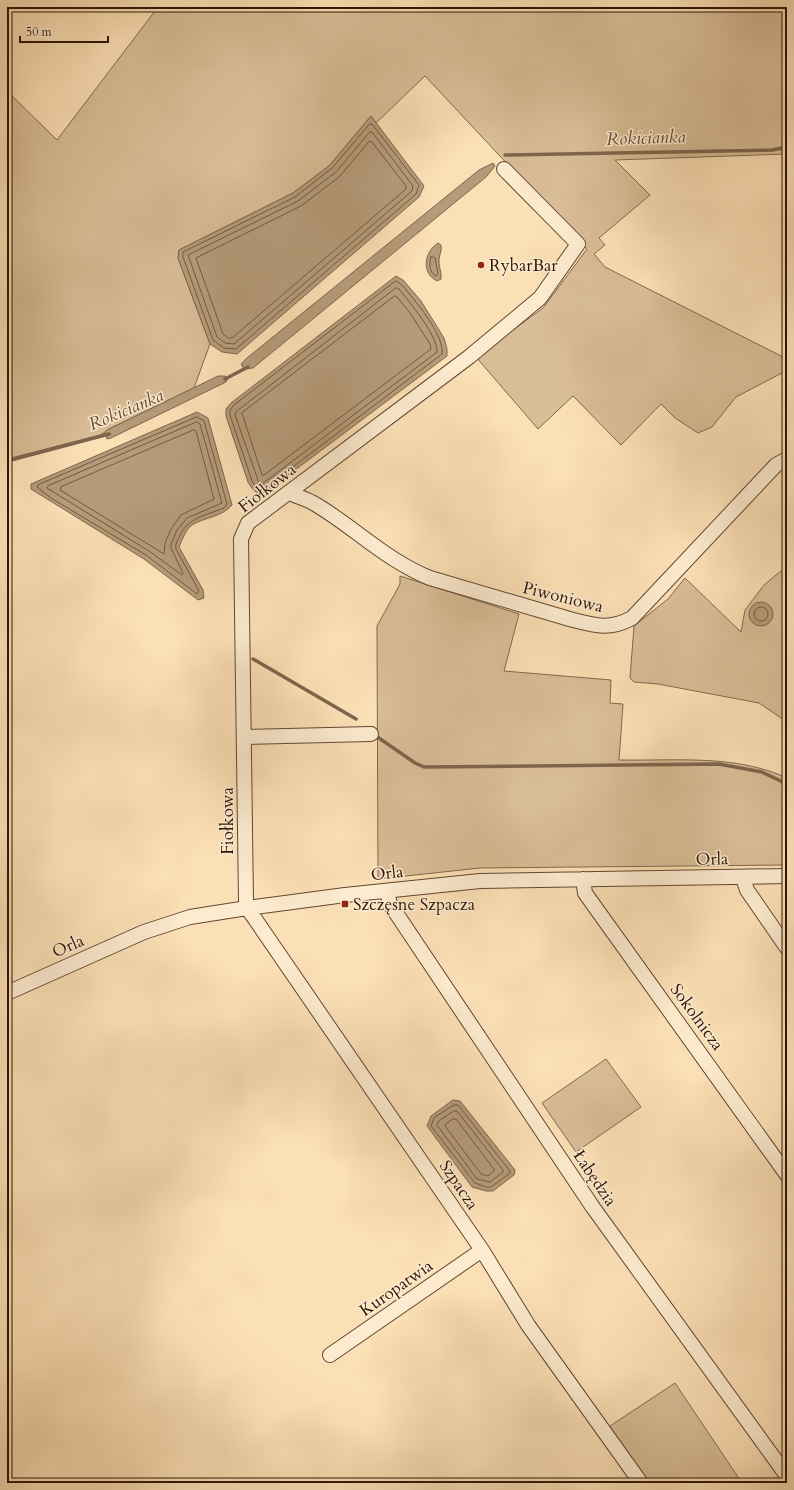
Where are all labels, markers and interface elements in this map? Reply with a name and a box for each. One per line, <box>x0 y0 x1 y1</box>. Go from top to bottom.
scale bar <box>20 18 108 44</box>
text: 50 m <box>26 24 53 40</box>
water label: Rokicianka <box>606 124 686 152</box>
place label: RybarBar <box>489 254 558 277</box>
marker: RybarBar <box>476 260 486 270</box>
water label: Rokicianka <box>85 383 167 437</box>
street label: Fiołkowa <box>233 458 301 518</box>
street label: Piwoniowa <box>520 576 606 618</box>
street label: Fiołkowa <box>216 787 239 855</box>
street label: Orla <box>696 847 729 871</box>
street label: Orla <box>370 860 405 886</box>
place label: Szczęsne Szpacza <box>353 893 476 916</box>
marker: Szczęsne Szpacza <box>340 899 350 909</box>
street label: Orla <box>48 929 88 963</box>
street label: Sokolnicza <box>665 979 729 1056</box>
street label: Łabędzia <box>568 1145 623 1211</box>
street label: Szpacza <box>434 1156 484 1215</box>
street label: Kuropatwia <box>355 1254 438 1322</box>

